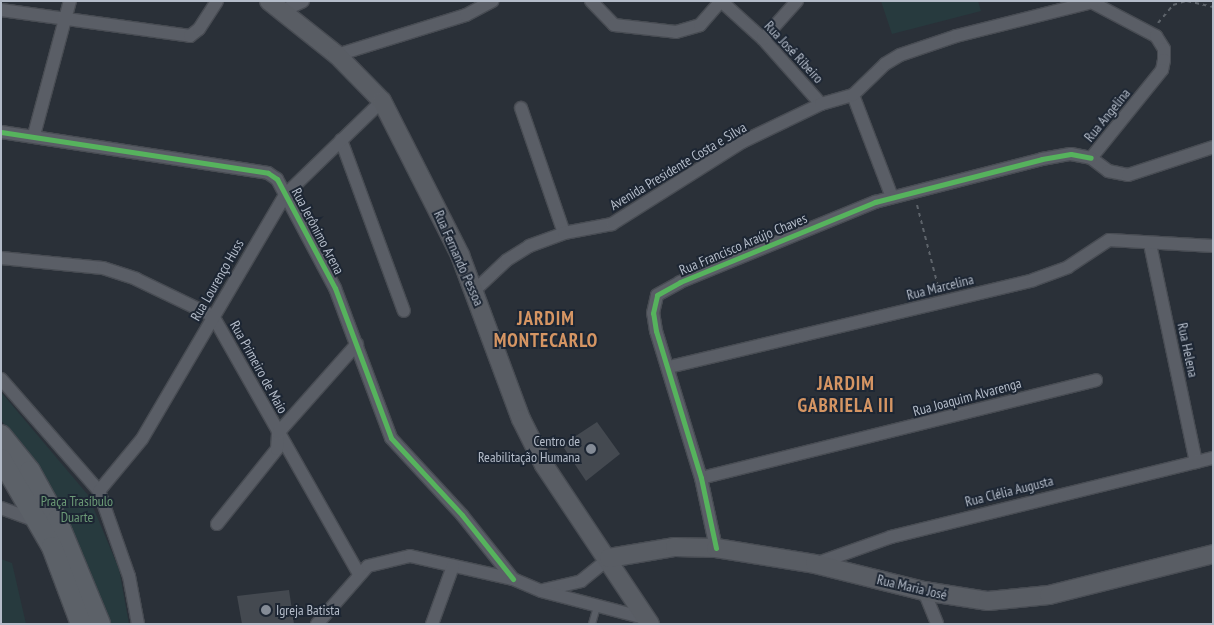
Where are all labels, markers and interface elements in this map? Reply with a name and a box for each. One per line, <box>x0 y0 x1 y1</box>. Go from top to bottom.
street label: Rua José Ribeiro <box>761 17 827 87</box>
street label: Rua Angelina <box>1080 85 1134 145</box>
street label: Avenida Presidente Costa e Silva <box>607 119 749 213</box>
street label: Rua Jerônimo Arena <box>288 185 348 277</box>
street label: Rua Fernando Pessoa <box>430 208 488 308</box>
street label: Rua Francisco Araújo Chaves <box>676 209 810 279</box>
street label: Rua Lourenço Huss <box>187 236 247 324</box>
street label: Rua Marcelina <box>905 271 975 303</box>
district label: JARDIM MONTECARLO <box>492 308 600 352</box>
street label: Rua Primeiro de Maio <box>227 318 291 416</box>
street label: Rua Helena <box>1174 321 1202 379</box>
district label: JARDIM GABRIELA III <box>796 373 896 417</box>
street label: Rua Joaquim Alvarenga <box>911 374 1023 420</box>
place label: Centro de Reabilitação Humana <box>478 433 580 466</box>
marker: Centro de Reabilitação Humana <box>584 442 598 456</box>
street label: Rua Clélia Augusta <box>963 472 1055 510</box>
park label: Praça Trasíbulo Duarte <box>41 493 113 526</box>
street label: Rua Maria José <box>875 571 949 603</box>
place label: Igreja Batista <box>276 602 340 618</box>
marker: Igreja Batista <box>260 604 272 616</box>

